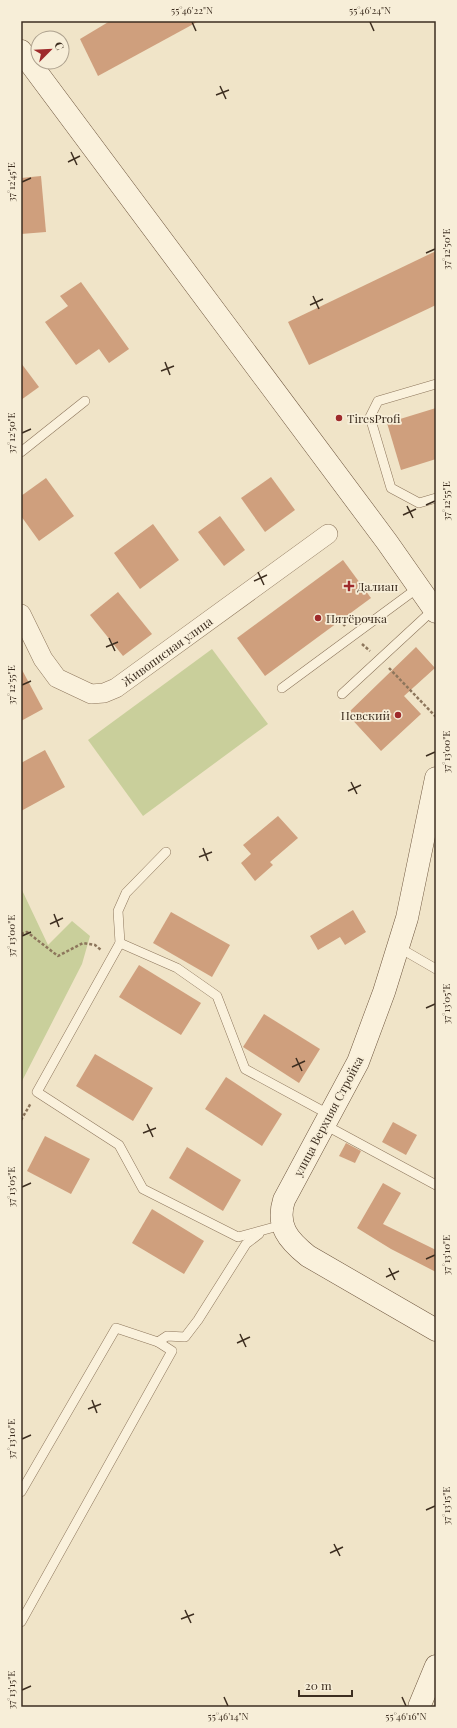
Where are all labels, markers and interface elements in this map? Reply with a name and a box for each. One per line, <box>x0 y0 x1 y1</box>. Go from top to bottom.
text: 55°46'22"N <box>171 3 213 17</box>
text: 55°46'24"N <box>349 3 391 17</box>
north arrow <box>30 30 70 70</box>
text: С <box>51 39 68 53</box>
text: 37°12'45"E <box>4 162 18 202</box>
text: 37°12'50"E <box>439 228 453 270</box>
place label: TiresProfi <box>347 410 401 426</box>
text: 37°12'50"E <box>4 412 18 454</box>
marker: TiresProfi <box>334 413 344 423</box>
text: 37°12'55"E <box>439 481 453 521</box>
place label: Далиан <box>357 578 398 594</box>
marker: Далиан <box>344 581 354 591</box>
place label: Пятёрочка <box>326 610 387 626</box>
street label: Живописная улица <box>118 613 215 689</box>
marker: Пятёрочка <box>313 613 323 623</box>
text: 37°12'55"E <box>4 665 18 705</box>
place label: Невский <box>341 707 390 723</box>
marker: Невский <box>393 710 403 720</box>
text: 37°13'00"E <box>439 731 453 773</box>
text: 37°13'00"E <box>4 915 18 957</box>
text: 37°13'05"E <box>439 984 453 1024</box>
street label: улица Верхняя Стройка <box>289 1053 367 1180</box>
text: 37°13'05"E <box>4 1167 18 1207</box>
text: 37°13'10"E <box>439 1235 453 1275</box>
text: 37°13'10"E <box>4 1419 18 1459</box>
text: 37°13'15"E <box>439 1487 453 1525</box>
text: 37°13'15"E <box>4 1671 18 1709</box>
scale bar <box>299 1672 352 1698</box>
text: 20 m <box>305 1677 332 1693</box>
text: 55°46'14"N <box>208 1709 248 1723</box>
text: 55°46'16"N <box>385 1709 427 1723</box>

